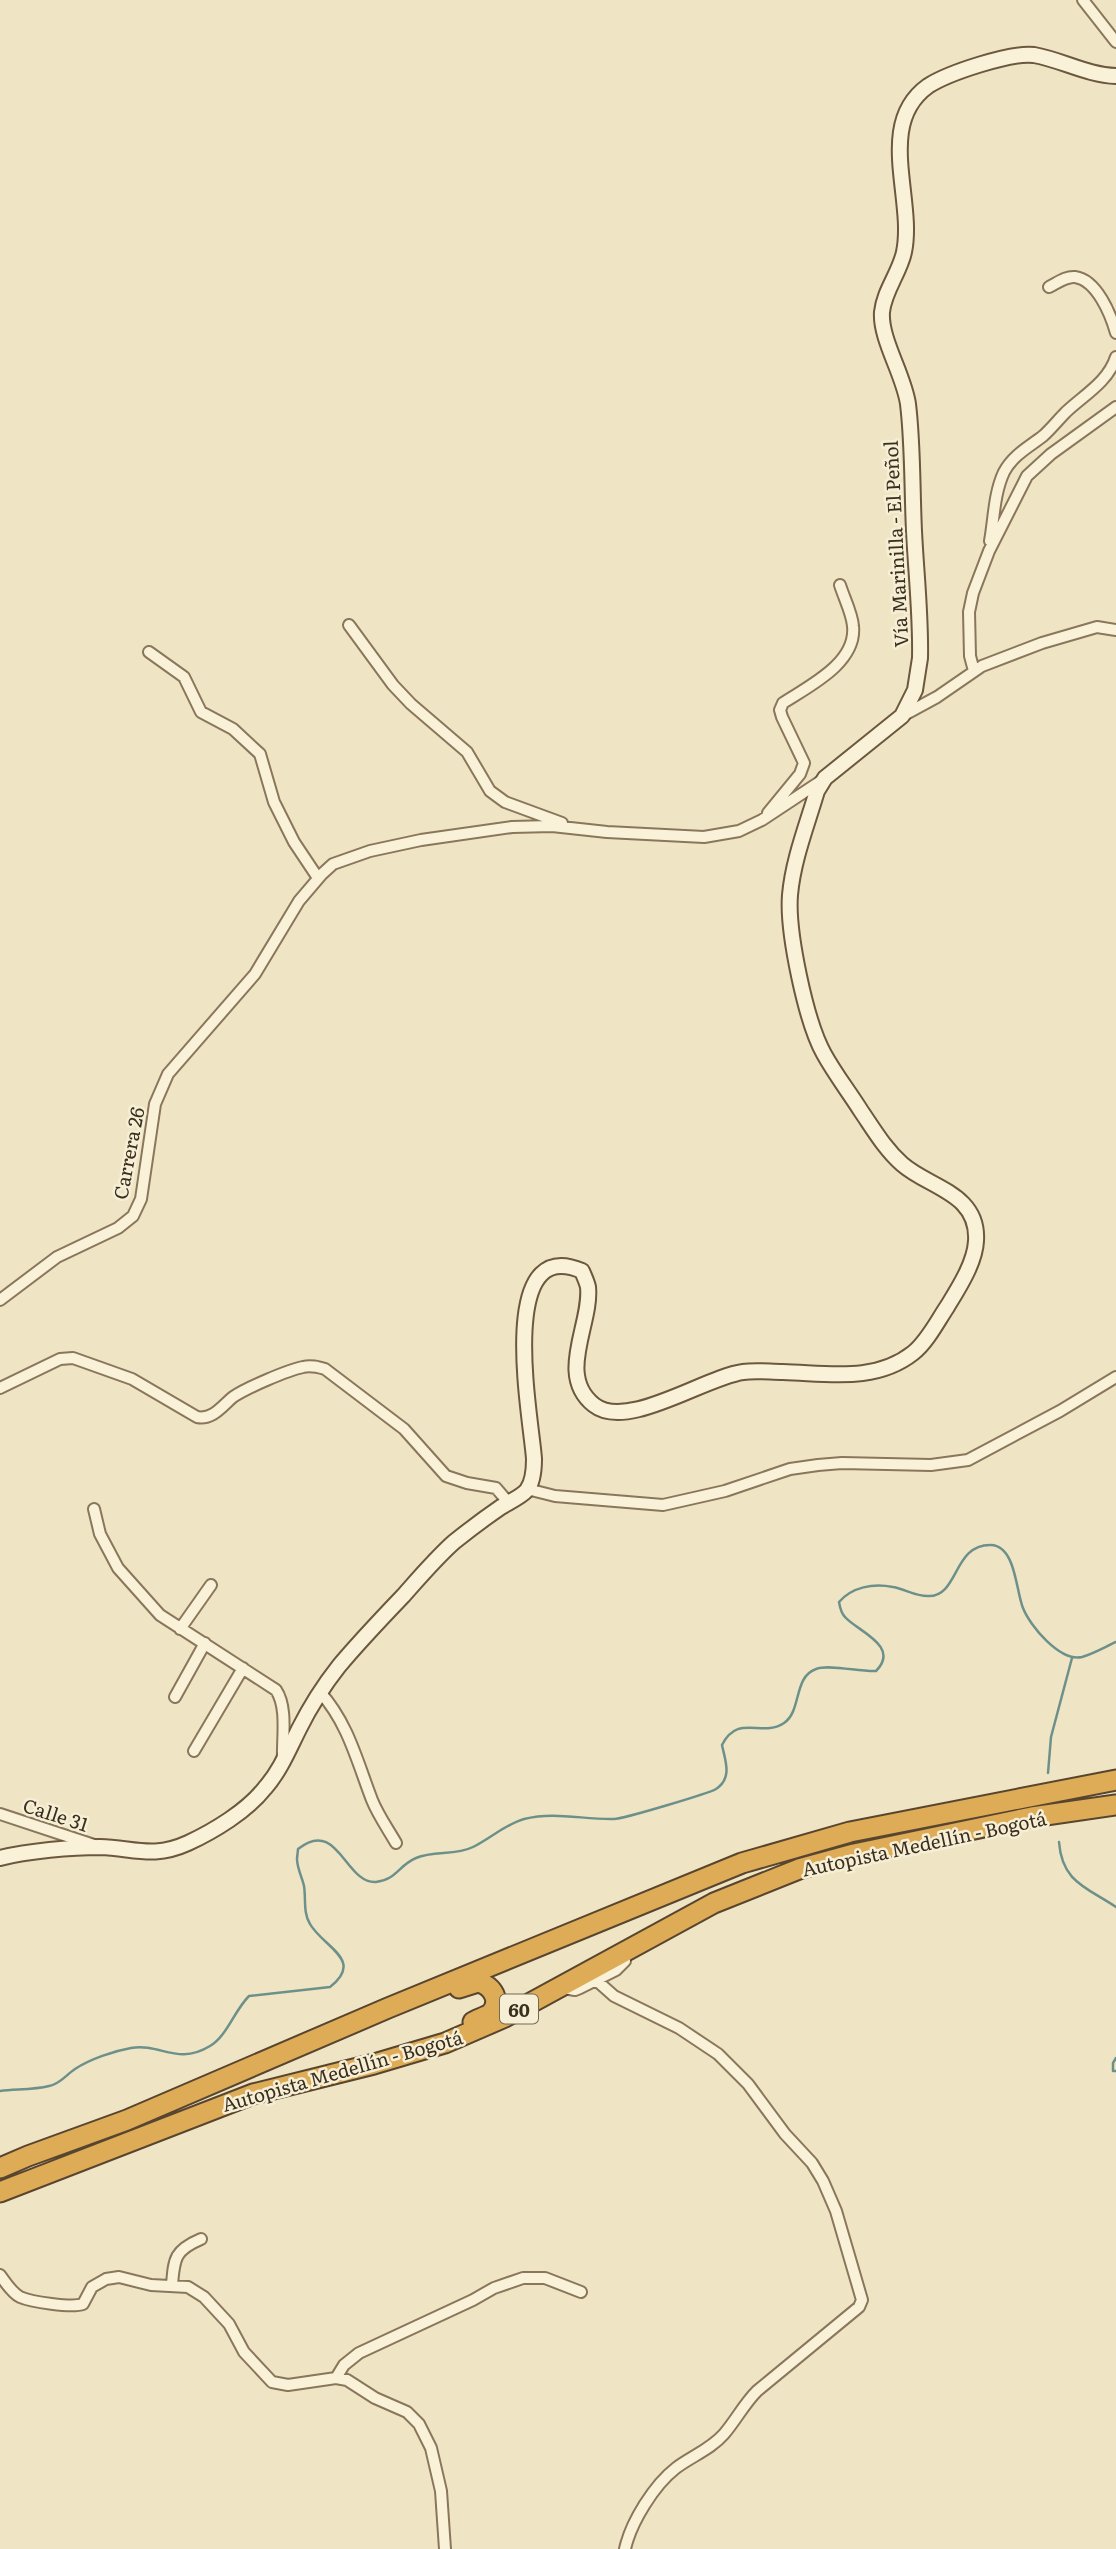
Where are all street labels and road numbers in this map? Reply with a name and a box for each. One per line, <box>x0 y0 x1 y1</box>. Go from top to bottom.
street label: Vía Marinilla - El Peñol <box>876 440 914 648</box>
street label: Carrera 26 <box>105 1104 151 1202</box>
street label: Calle 31 <box>20 1790 93 1838</box>
street label: Autopista Medellín - Bogotá <box>799 1803 1050 1883</box>
road number: 60 <box>500 1994 538 2024</box>
street label: Autopista Medellín - Bogotá <box>218 2022 466 2118</box>

